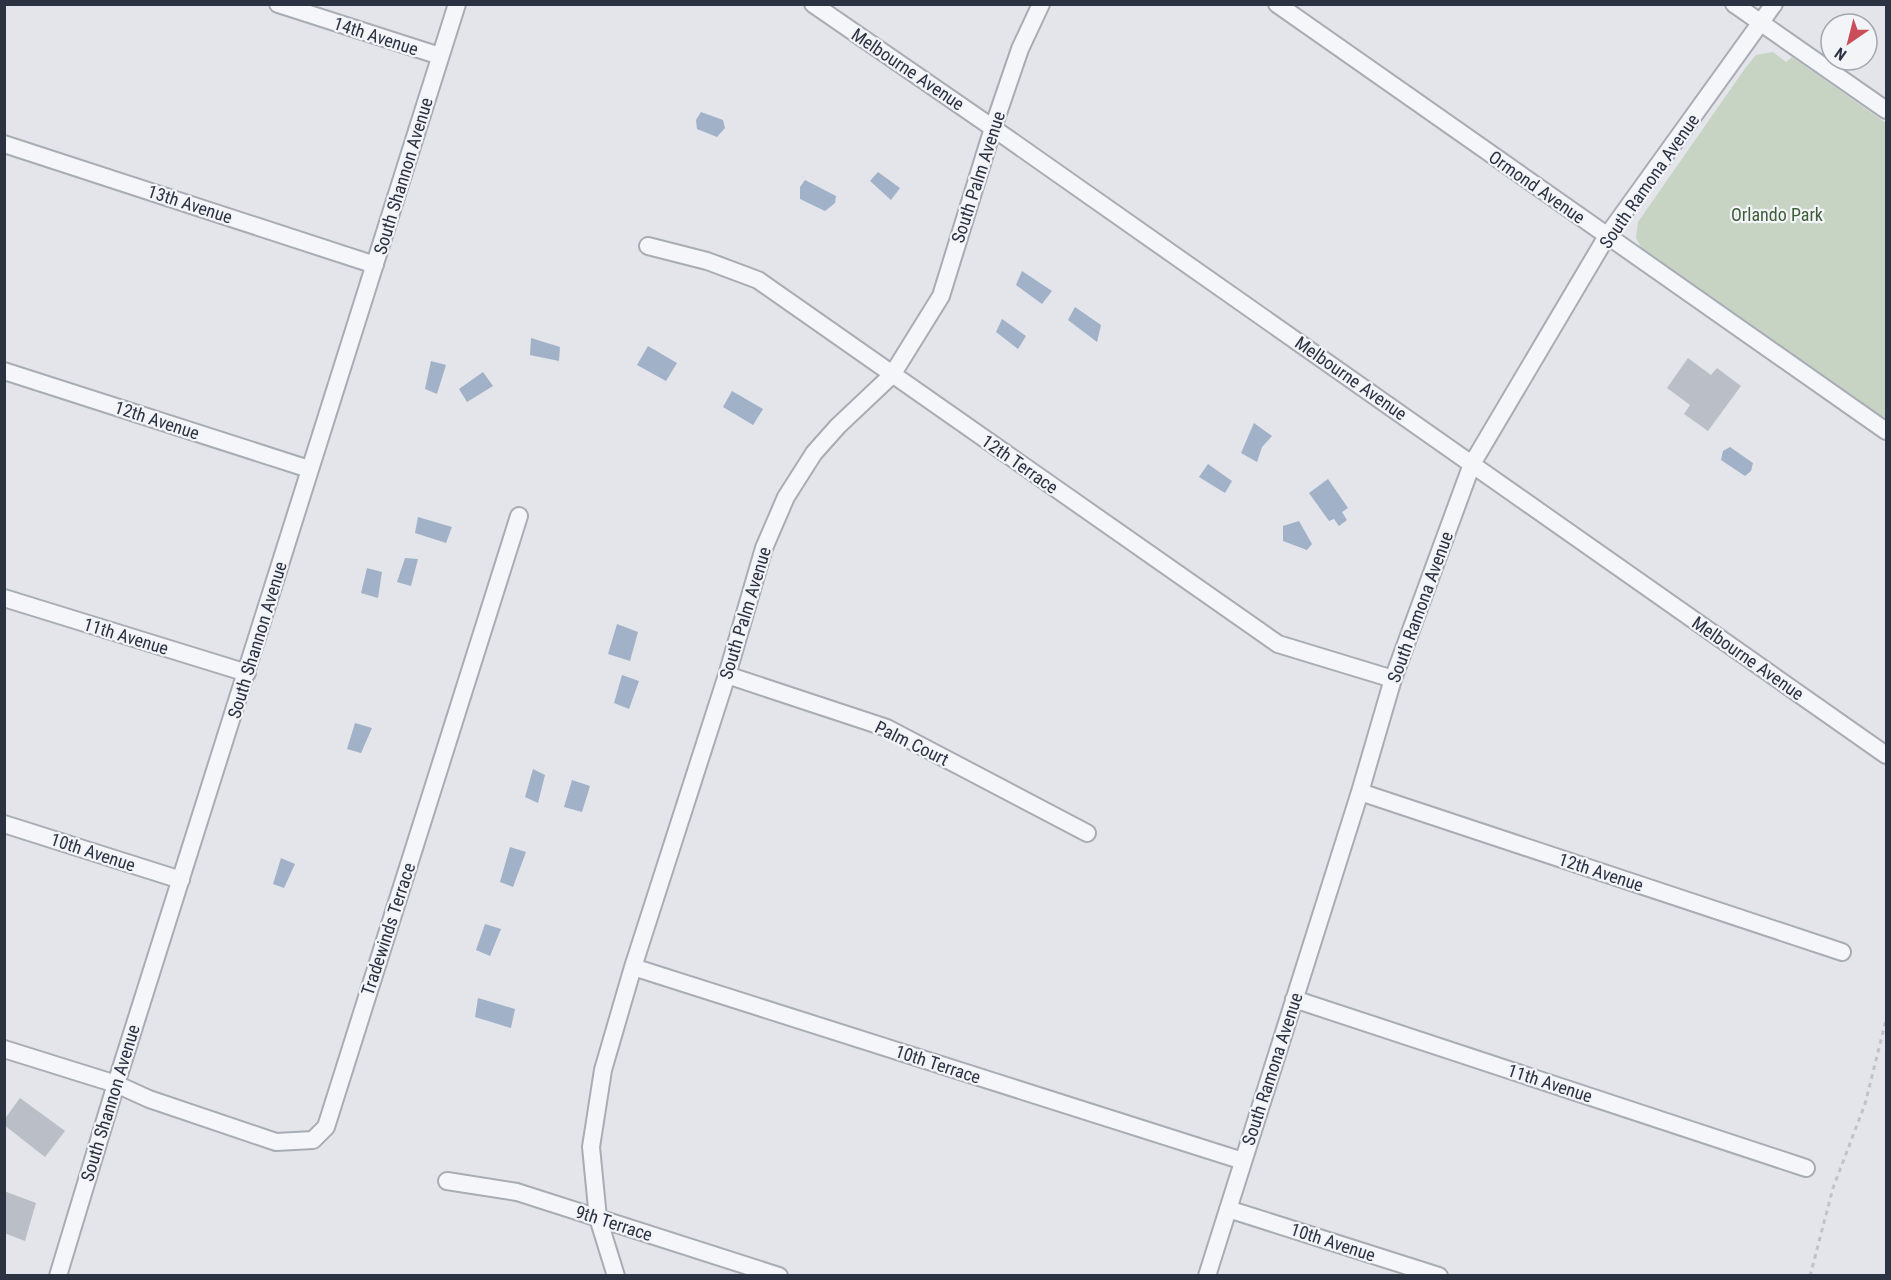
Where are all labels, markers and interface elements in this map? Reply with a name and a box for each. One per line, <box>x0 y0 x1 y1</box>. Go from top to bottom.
street label: 14th Avenue <box>331 12 421 60</box>
north arrow <box>1819 12 1879 72</box>
street label: Melbourne Avenue <box>848 24 968 114</box>
text: N <box>1831 43 1850 64</box>
street label: South Shannon Avenue <box>369 95 437 257</box>
street label: South Palm Avenue <box>947 108 1009 246</box>
street label: South Ramona Avenue <box>1595 110 1703 252</box>
street label: Ormond Avenue <box>1485 146 1589 228</box>
street label: 13th Avenue <box>145 180 235 228</box>
park label: Orlando Park <box>1731 204 1823 225</box>
street label: Melbourne Avenue <box>1291 332 1411 424</box>
street label: 12th Avenue <box>112 396 202 444</box>
street label: 12th Terrace <box>978 430 1062 498</box>
street label: South Ramona Avenue <box>1383 529 1457 685</box>
street label: South Palm Avenue <box>715 544 775 682</box>
street label: South Shannon Avenue <box>223 559 291 721</box>
street label: Melbourne Avenue <box>1688 612 1808 704</box>
street label: 11th Avenue <box>81 613 171 659</box>
street label: Palm Court <box>872 716 952 770</box>
street label: 10th Avenue <box>48 828 138 876</box>
street label: 12th Avenue <box>1556 848 1646 896</box>
street label: Tradewinds Terrace <box>357 860 419 998</box>
street label: South Ramona Avenue <box>1237 990 1307 1148</box>
street label: South Shannon Avenue <box>76 1022 144 1184</box>
street label: 10th Terrace <box>893 1040 983 1088</box>
street label: 11th Avenue <box>1505 1059 1595 1107</box>
street label: 9th Terrace <box>573 1201 655 1245</box>
street label: 10th Avenue <box>1288 1218 1378 1266</box>

